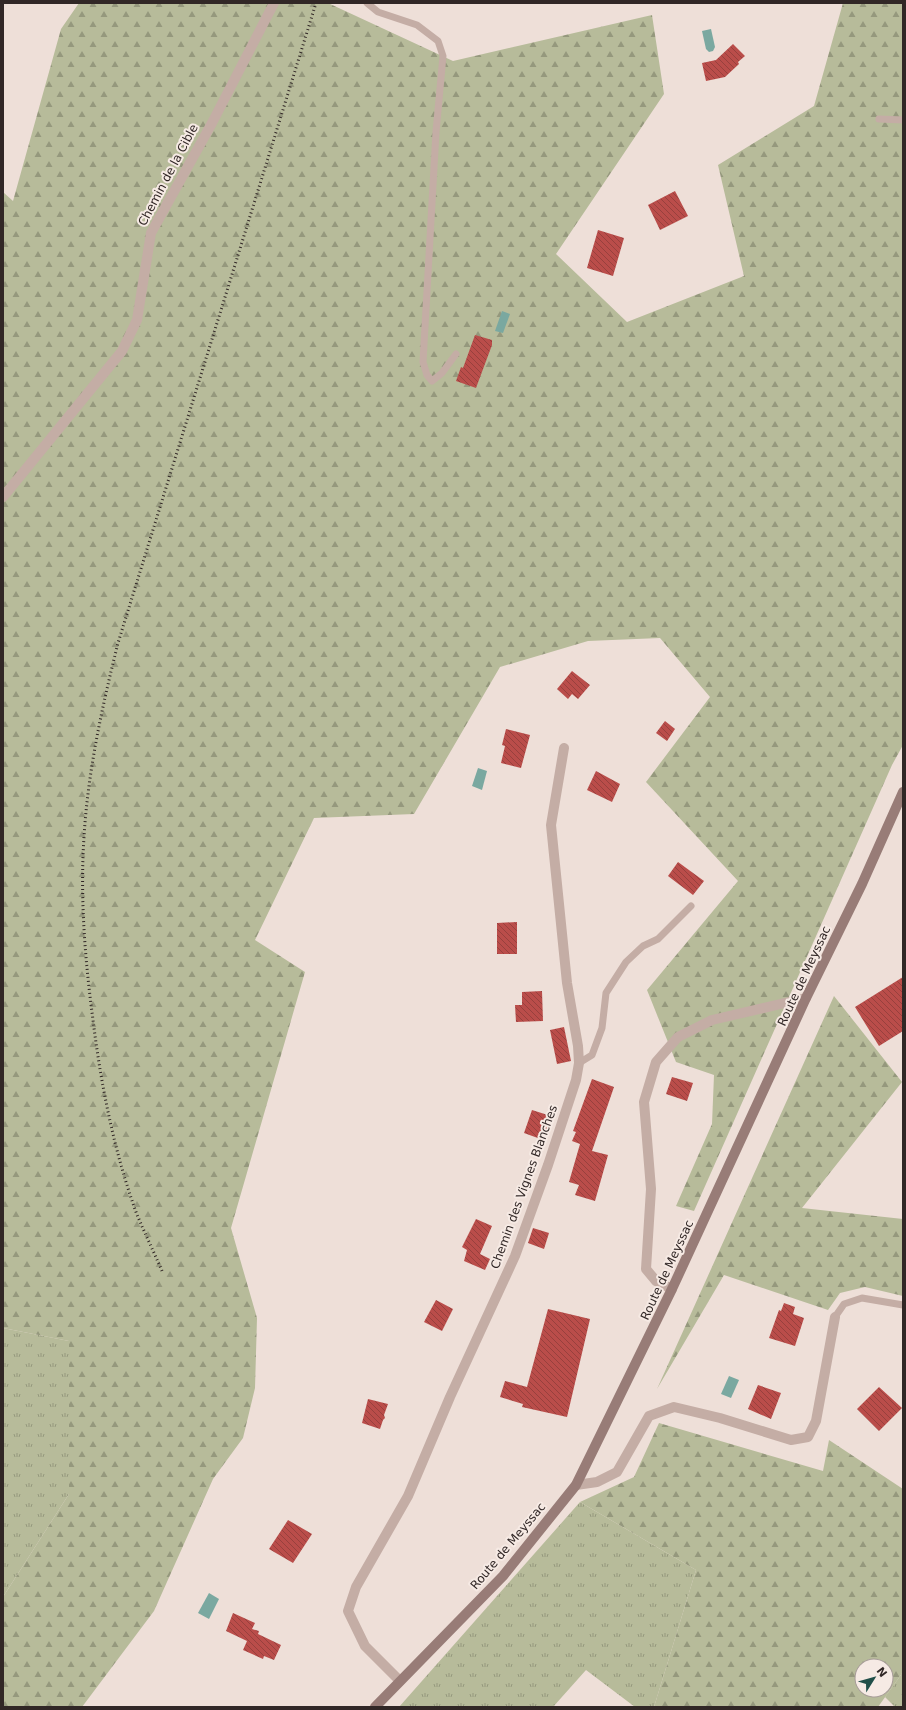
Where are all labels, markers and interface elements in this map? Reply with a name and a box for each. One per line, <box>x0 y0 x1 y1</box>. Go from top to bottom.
street label: Chemin de la Cible <box>135 122 201 228</box>
street label: Route de Meyssac <box>775 924 833 1028</box>
street label: Chemin des Vignes Blanches <box>488 1103 560 1271</box>
street label: Route de Meyssac <box>638 1218 696 1322</box>
street label: Route de Meyssac <box>468 1500 548 1592</box>
north arrow <box>854 1658 894 1698</box>
text: N <box>874 1665 890 1680</box>

